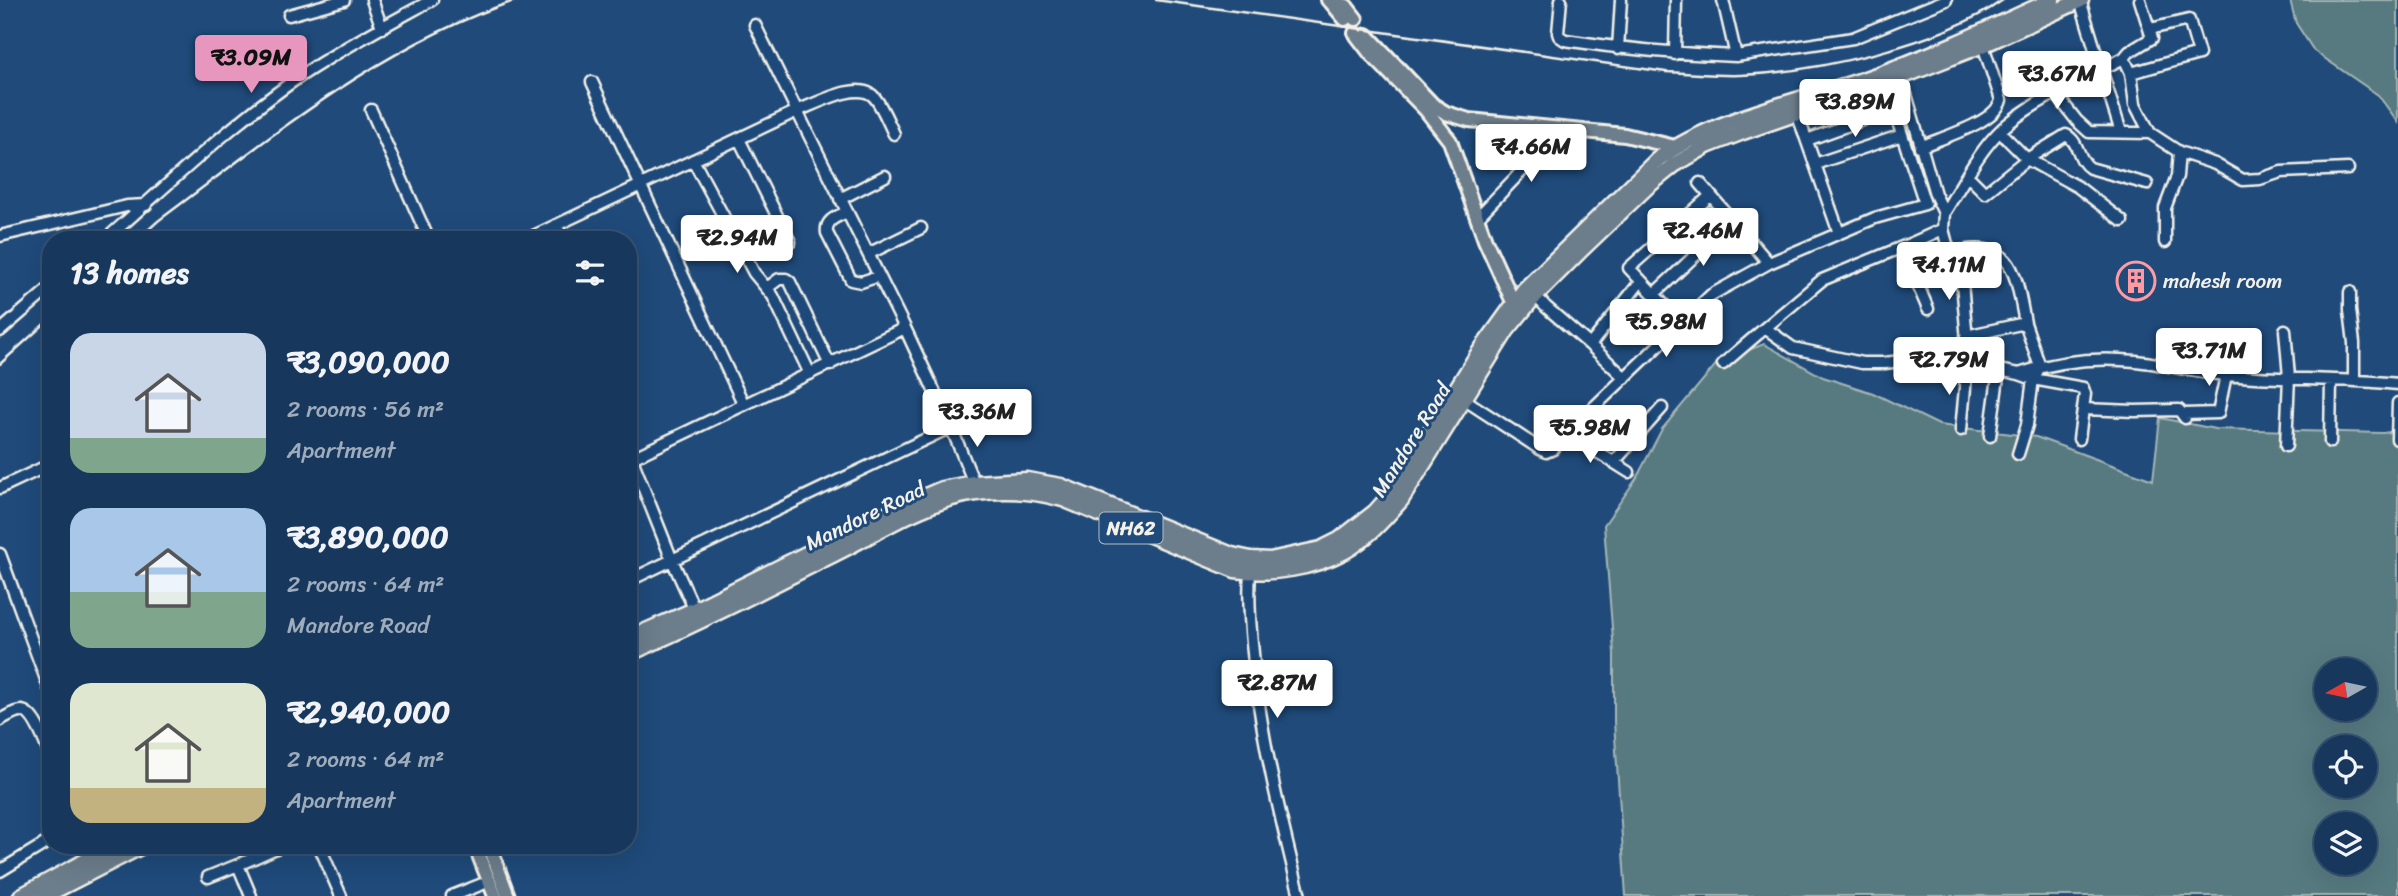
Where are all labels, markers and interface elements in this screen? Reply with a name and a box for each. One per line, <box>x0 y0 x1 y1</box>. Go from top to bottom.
pin: ₹3.09M <box>194 36 308 95</box>
text: ₹3.09M <box>211 37 291 78</box>
pin: ₹3.67M <box>2000 52 2114 111</box>
text: ₹3.67M <box>2018 53 2096 94</box>
pin: ₹3.89M <box>1798 80 1912 139</box>
text: ₹3.89M <box>1815 81 1895 122</box>
pin: ₹4.66M <box>1474 124 1588 184</box>
text: ₹4.66M <box>1491 126 1571 167</box>
pin: ₹2.46M <box>1646 208 1760 268</box>
text: ₹2.46M <box>1663 210 1743 251</box>
pin: ₹2.94M <box>680 216 794 275</box>
text: ₹2.94M <box>697 217 777 258</box>
pin: ₹4.11M <box>1892 243 2006 302</box>
text: ₹4.11M <box>1913 244 1985 285</box>
text: 13 homes <box>70 246 189 300</box>
icon: filters <box>571 254 609 292</box>
building icon: mahesh room <box>2115 260 2157 302</box>
place label: mahesh room <box>2163 262 2282 300</box>
pin: ₹5.98M <box>1609 300 1723 359</box>
text: ₹5.98M <box>1626 301 1706 342</box>
pin: ₹3.71M <box>2152 328 2266 388</box>
text: ₹3.71M <box>2172 330 2246 371</box>
text: ₹3,090,000 <box>287 335 450 389</box>
pin: ₹2.79M <box>1892 338 2006 397</box>
text: ₹2.79M <box>1909 339 1989 380</box>
icon: home <box>126 361 210 445</box>
street label: Mandore Road <box>1360 373 1463 505</box>
text: 2 rooms · 56 m² <box>287 389 444 430</box>
pin: ₹3.36M <box>920 390 1034 449</box>
text: ₹3.36M <box>939 391 1015 432</box>
pin: ₹5.98M <box>1533 406 1647 465</box>
text: ₹5.98M <box>1550 407 1630 448</box>
text: Apartment <box>287 430 396 471</box>
street label: Mandore Road <box>798 470 933 562</box>
text: ₹3,890,000 <box>287 510 449 564</box>
road number: NH62 <box>1100 512 1162 544</box>
icon: home <box>126 536 210 620</box>
text: 2 rooms · 64 m² <box>287 564 444 605</box>
text: Mandore Road <box>287 605 429 646</box>
north arrow <box>2314 658 2376 721</box>
map controls <box>2314 658 2377 875</box>
pin: ₹2.87M <box>1220 660 1334 720</box>
text: ₹2.87M <box>1238 662 1316 703</box>
text: ₹2,940,000 <box>287 685 450 739</box>
icon: home <box>126 711 210 795</box>
button: locate <box>2314 735 2377 798</box>
text: 2 rooms · 64 m² <box>287 739 444 780</box>
text: Apartment <box>287 780 396 821</box>
button: layers <box>2314 812 2377 875</box>

